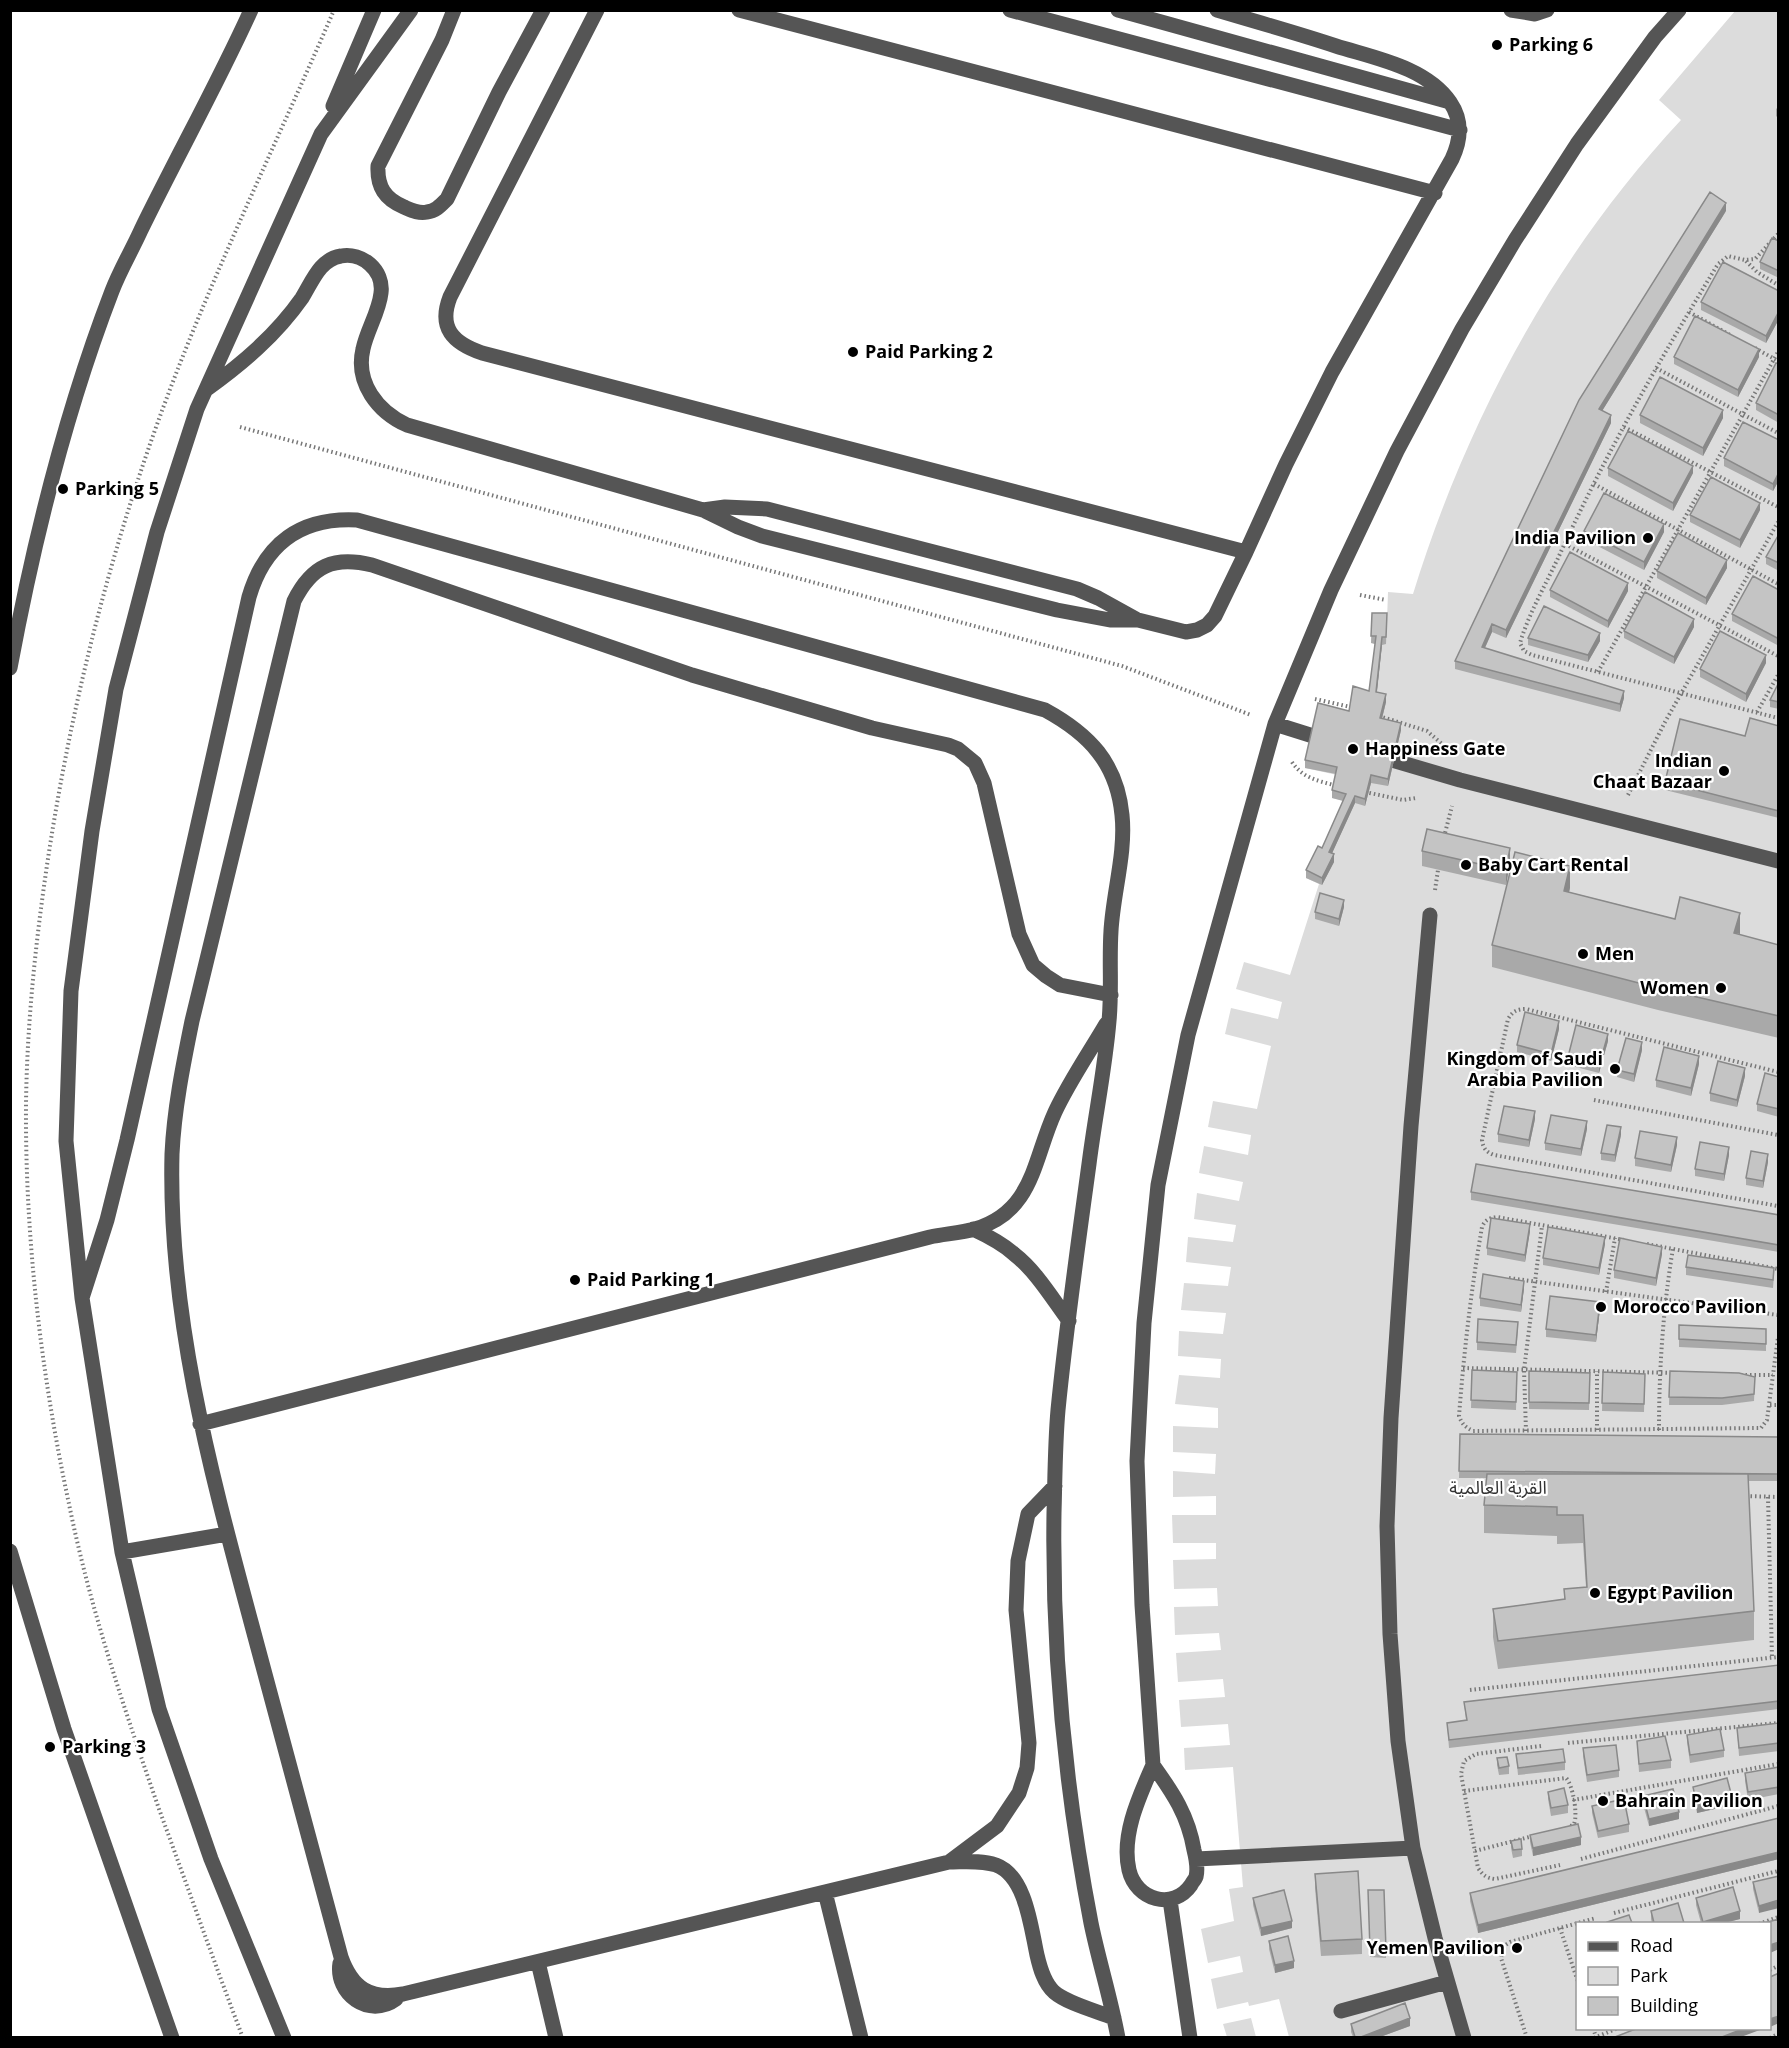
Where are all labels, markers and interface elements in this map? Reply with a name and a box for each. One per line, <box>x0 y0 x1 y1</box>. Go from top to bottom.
place label: Parking 6 <box>1509 32 1593 56</box>
marker: Parking 6 <box>1490 38 1504 52</box>
place label: Paid Parking 2 <box>865 339 993 363</box>
marker: Paid Parking 2 <box>846 345 860 359</box>
place label: Parking 5 <box>75 476 159 500</box>
marker: Parking 5 <box>56 482 70 496</box>
place label: India Pavilion <box>1514 525 1636 549</box>
marker: India Pavilion <box>1641 531 1655 545</box>
place label: Happiness Gate <box>1365 736 1505 760</box>
marker: Happiness Gate <box>1346 742 1360 756</box>
place label: Indian Chaat Bazaar <box>1593 748 1712 793</box>
marker: Indian Chaat Bazaar <box>1717 764 1731 778</box>
place label: Baby Cart Rental <box>1478 852 1629 876</box>
marker: Baby Cart Rental <box>1459 858 1473 872</box>
place label: Men <box>1595 941 1634 965</box>
marker: Men <box>1576 947 1590 961</box>
place label: Women <box>1640 975 1709 999</box>
marker: Women <box>1714 981 1728 995</box>
place label: Kingdom of Saudi Arabia Pavilion <box>1446 1046 1603 1091</box>
marker: Kingdom of Saudi Arabia Pavilion <box>1608 1062 1622 1076</box>
place label: Paid Parking 1 <box>587 1267 715 1291</box>
marker: Paid Parking 1 <box>568 1273 582 1287</box>
place label: Morocco Pavilion <box>1613 1294 1767 1318</box>
marker: Morocco Pavilion <box>1594 1300 1608 1314</box>
park label: القرية العالمية <box>1449 1475 1547 1499</box>
place label: Egypt Pavilion <box>1607 1580 1733 1604</box>
marker: Egypt Pavilion <box>1588 1586 1602 1600</box>
place label: Parking 3 <box>62 1734 146 1758</box>
marker: Parking 3 <box>43 1740 57 1754</box>
place label: Bahrain Pavilion <box>1615 1788 1763 1812</box>
marker: Bahrain Pavilion <box>1596 1794 1610 1808</box>
legend <box>1576 1922 1771 2030</box>
text: Road <box>1630 1933 1673 1957</box>
place label: Yemen Pavilion <box>1366 1935 1505 1959</box>
marker: Yemen Pavilion <box>1510 1941 1524 1955</box>
text: Park <box>1630 1963 1668 1987</box>
text: Building <box>1630 1993 1698 2017</box>

